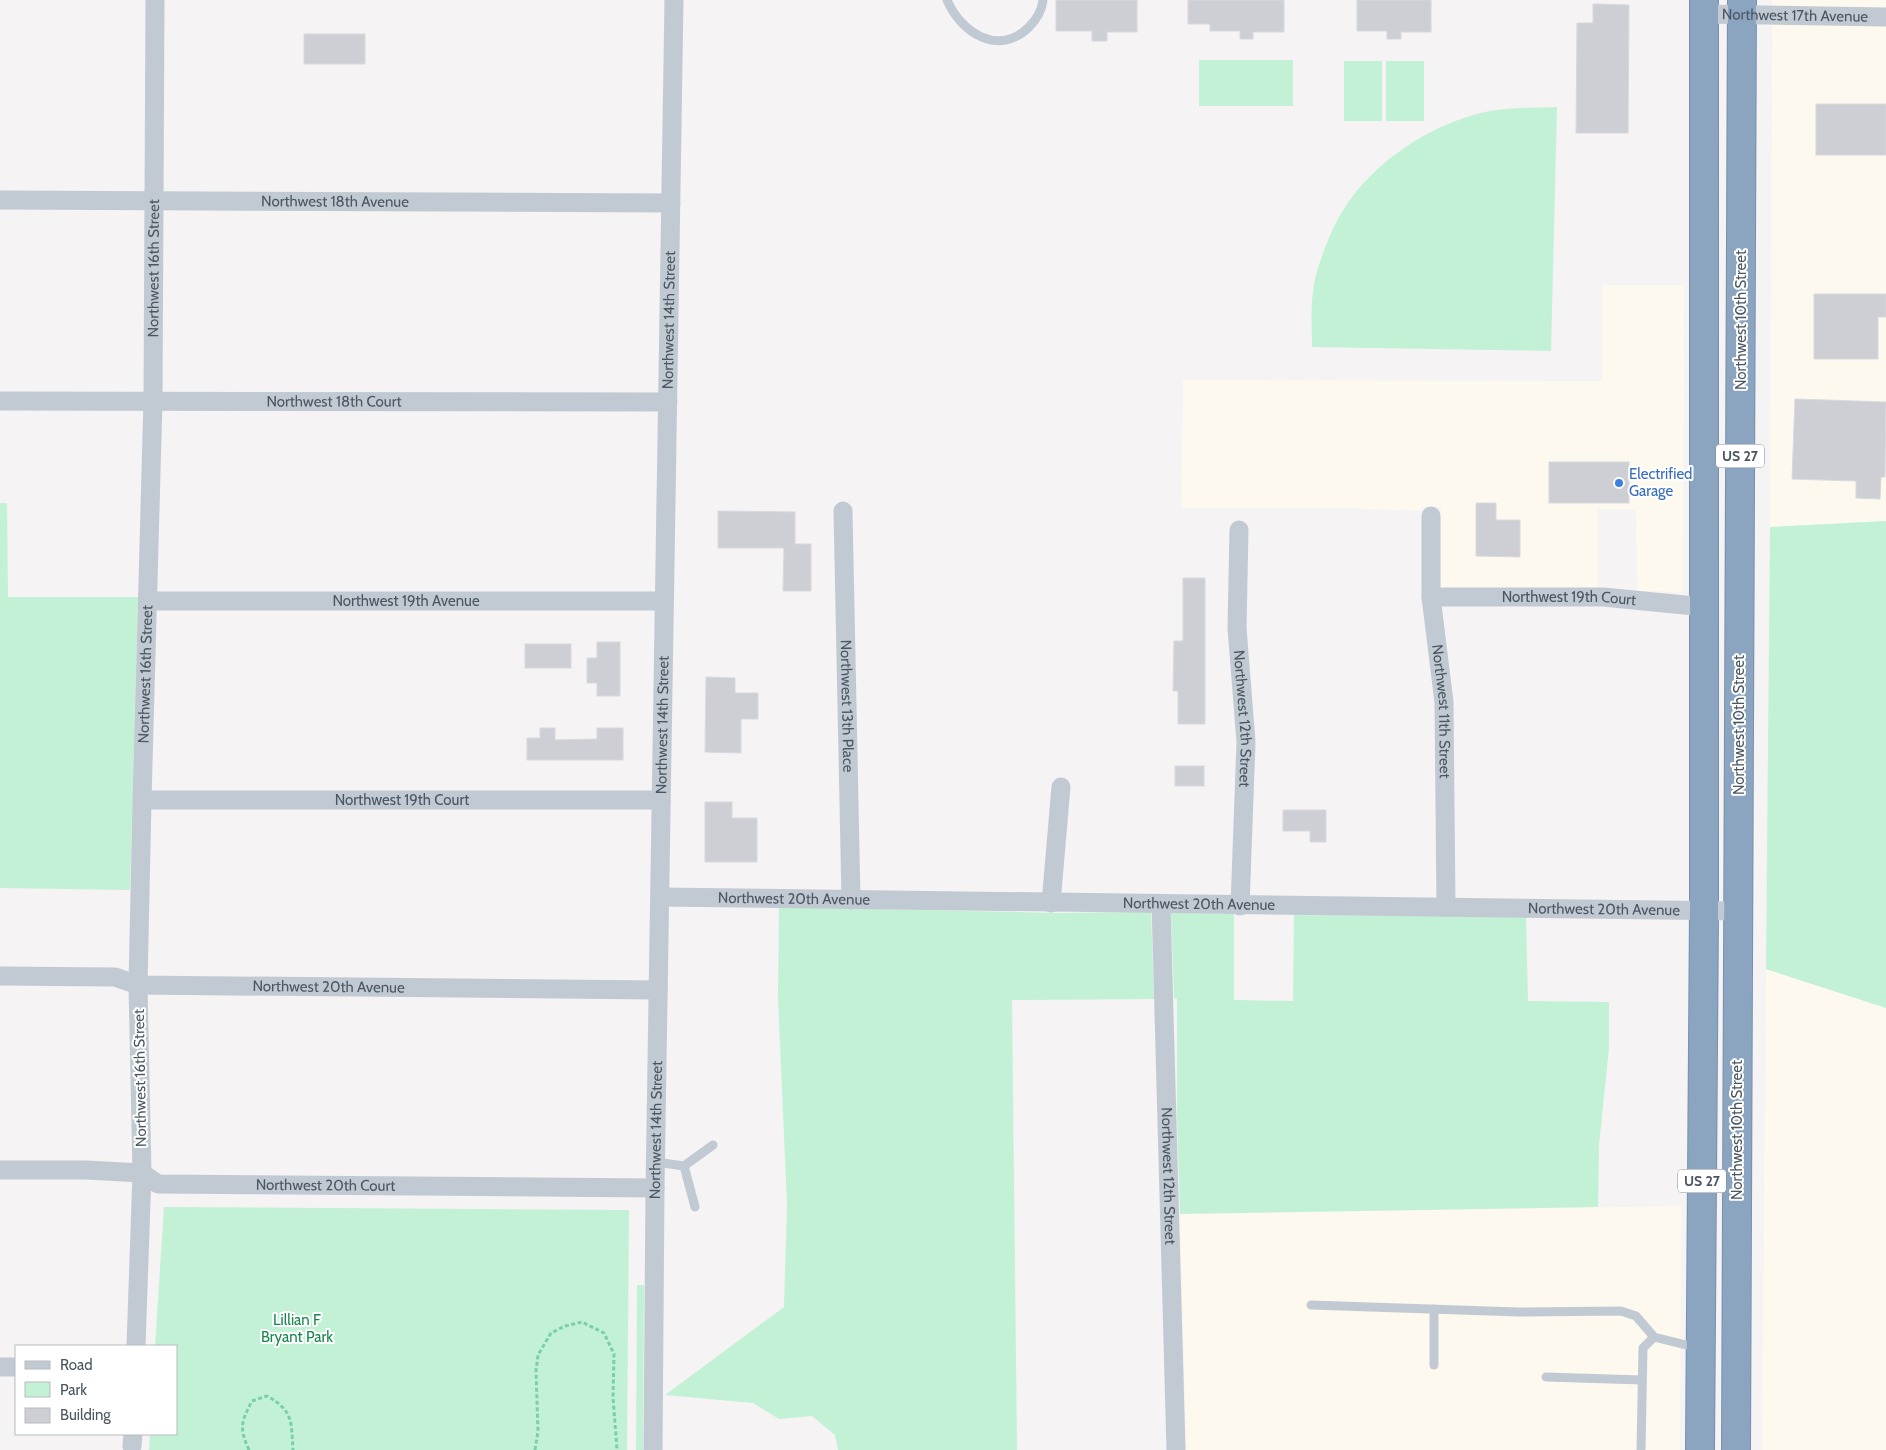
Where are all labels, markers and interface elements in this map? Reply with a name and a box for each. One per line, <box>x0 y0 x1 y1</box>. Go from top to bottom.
street label: Northwest 17th Avenue <box>1722 5 1869 26</box>
street label: Northwest 18th Avenue <box>261 192 409 211</box>
street label: Northwest 16th Street <box>144 199 163 337</box>
street label: Northwest 10th Street <box>1732 250 1750 390</box>
street label: Northwest 14th Street <box>659 251 679 389</box>
street label: Northwest 18th Court <box>266 392 402 411</box>
road number: US 27 <box>1716 444 1764 468</box>
place label: Electrified Garage <box>1629 465 1692 500</box>
marker: Electrified Garage <box>1613 477 1625 489</box>
street label: Northwest 19th Court <box>1502 588 1637 609</box>
street label: Northwest 19th Avenue <box>332 592 480 610</box>
street label: Northwest 16th Street <box>135 605 156 744</box>
street label: Northwest 13th Place <box>837 639 857 773</box>
street label: Northwest 11th Street <box>1428 643 1454 779</box>
street label: Northwest 12th Street <box>1230 649 1255 788</box>
street label: Northwest 10th Street <box>1730 655 1748 795</box>
street label: Northwest 14th Street <box>652 656 673 794</box>
street label: Northwest 19th Court <box>335 791 469 809</box>
street label: Northwest 20th Avenue <box>718 889 870 909</box>
street label: Northwest 20th Avenue <box>1123 894 1275 914</box>
street label: Northwest 20th Avenue <box>1528 899 1680 919</box>
street label: Northwest 20th Avenue <box>252 977 405 997</box>
street label: Northwest 16th Street <box>130 1009 150 1147</box>
street label: Northwest 10th Street <box>1728 1060 1746 1200</box>
street label: Northwest 14th Street <box>646 1061 666 1199</box>
street label: Northwest 12th Street <box>1158 1107 1179 1245</box>
road number: US 27 <box>1678 1170 1726 1192</box>
street label: Northwest 20th Court <box>256 1176 395 1195</box>
park label: Lillian F Bryant Park <box>261 1311 333 1346</box>
legend <box>15 1345 178 1435</box>
text: Road <box>60 1356 93 1374</box>
text: Park <box>60 1381 87 1399</box>
text: Building <box>60 1406 111 1424</box>

